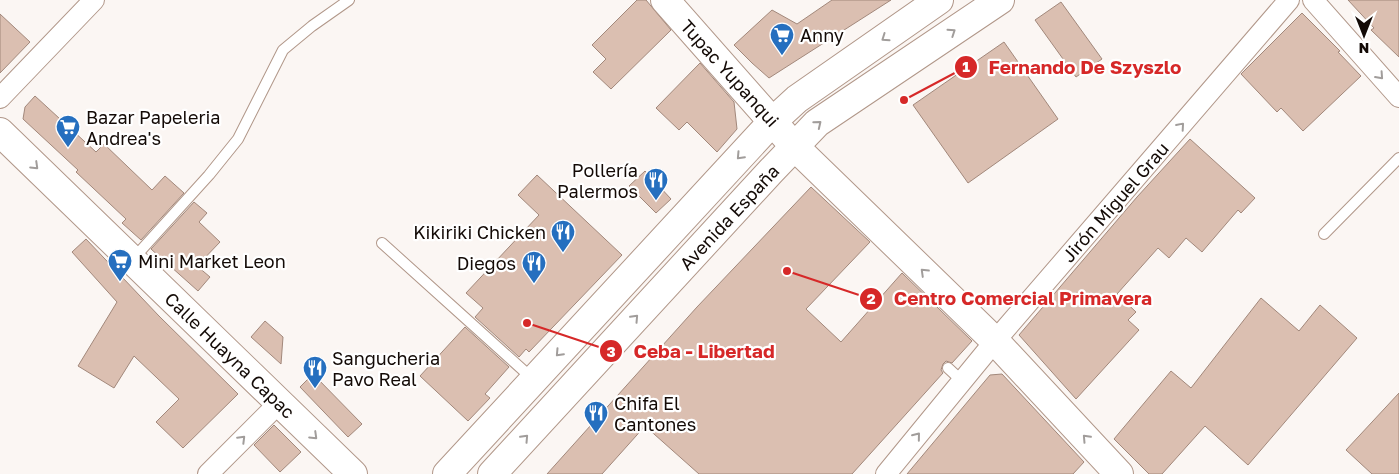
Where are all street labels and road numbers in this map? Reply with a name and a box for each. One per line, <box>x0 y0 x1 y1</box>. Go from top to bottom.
street label: Tupac Yupanqui <box>676 15 784 131</box>
street label: Jirón Miguel Grau <box>1057 138 1173 266</box>
street label: Avenida España <box>675 160 783 274</box>
street label: Calle Huayna Capac <box>160 287 300 423</box>

